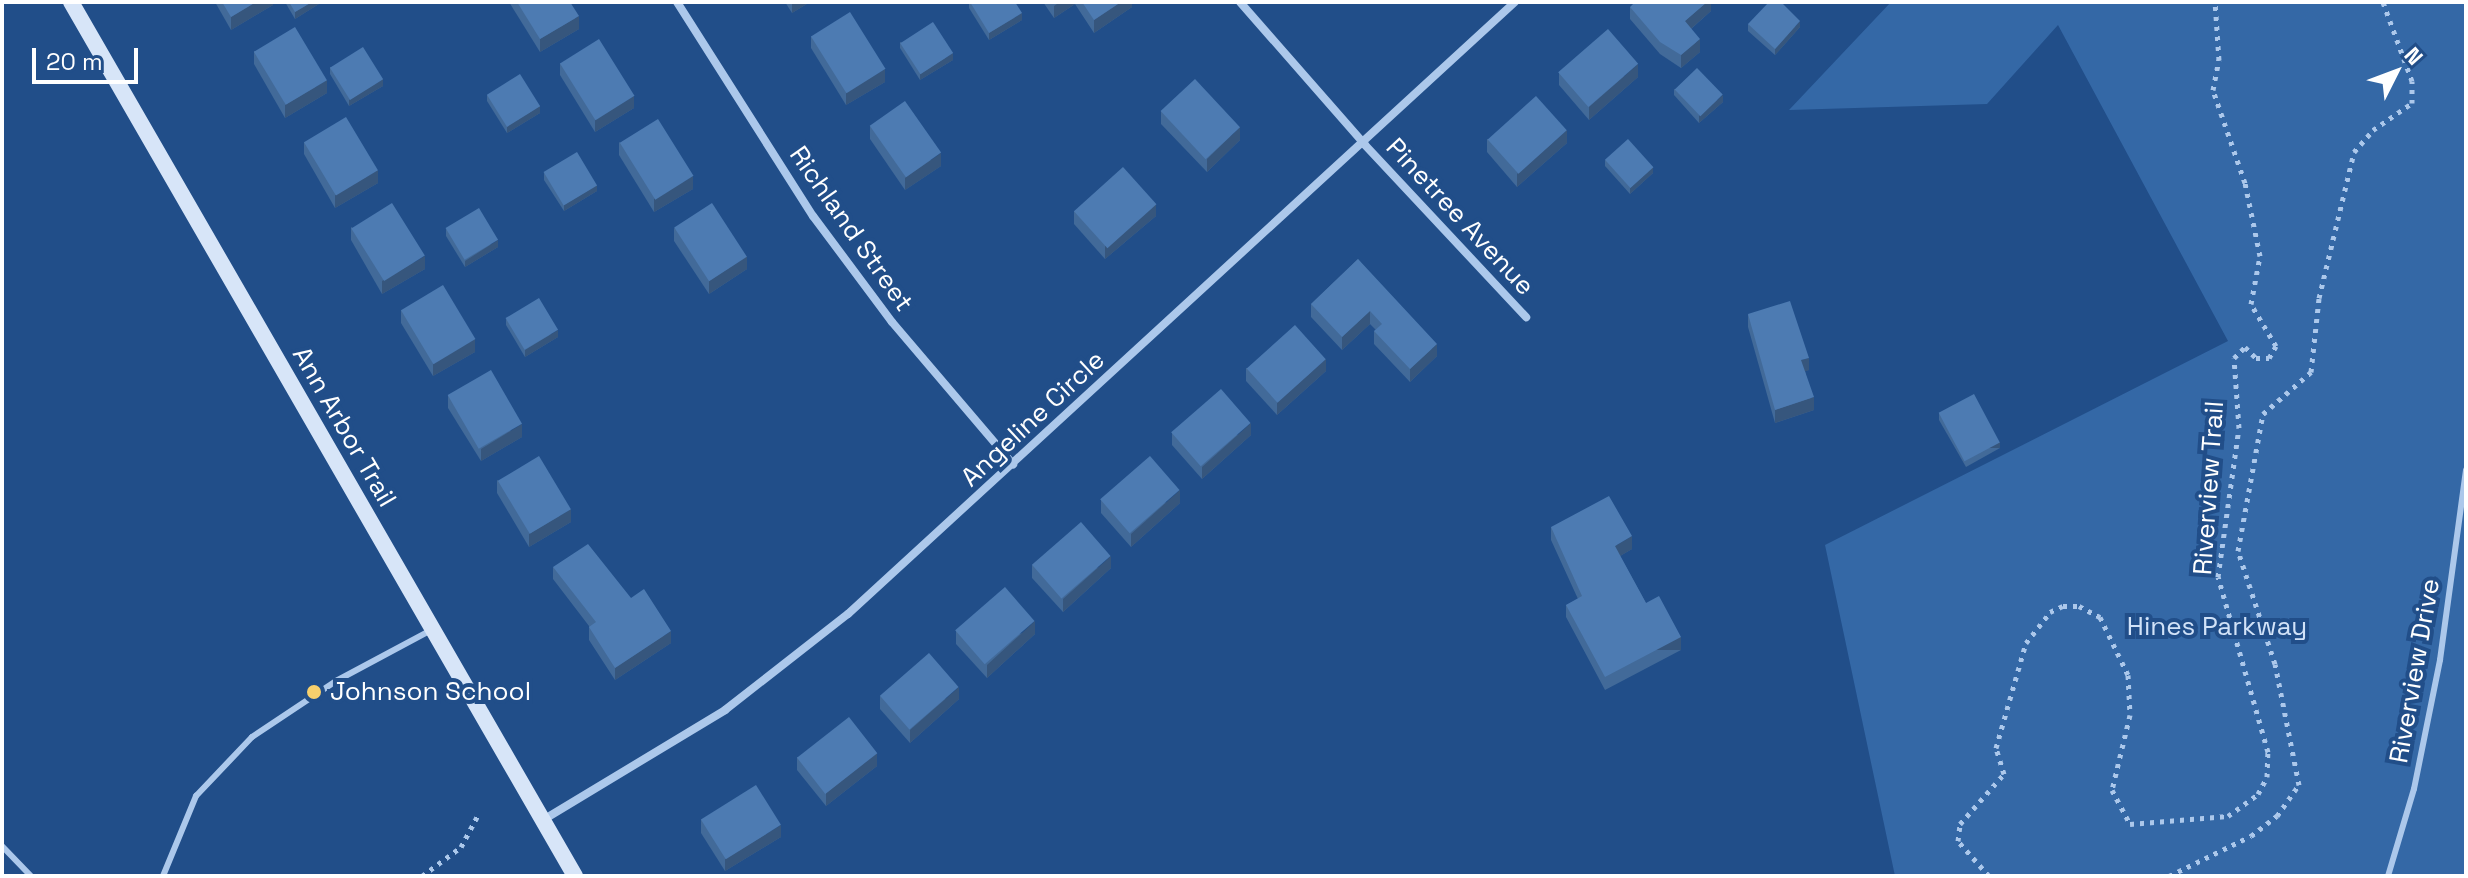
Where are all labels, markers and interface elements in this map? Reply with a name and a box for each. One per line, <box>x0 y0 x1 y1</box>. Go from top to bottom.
scale bar <box>36 32 142 82</box>
north arrow <box>2356 32 2436 112</box>
text: N <box>2398 41 2429 71</box>
text: 20 m <box>46 46 103 77</box>
street label: Pinetree Avenue <box>1379 132 1541 302</box>
street label: Richland Street <box>782 140 920 318</box>
street label: Ann Arbor Trail <box>285 341 403 513</box>
street label: Angeline Circle <box>955 345 1111 493</box>
street label: Riverview Trail <box>2187 400 2231 576</box>
street label: Riverview Drive <box>2383 576 2447 766</box>
park label: Hines Parkway <box>2127 611 2307 643</box>
place label: Johnson School <box>330 676 531 708</box>
marker: Johnson School <box>305 683 323 701</box>

